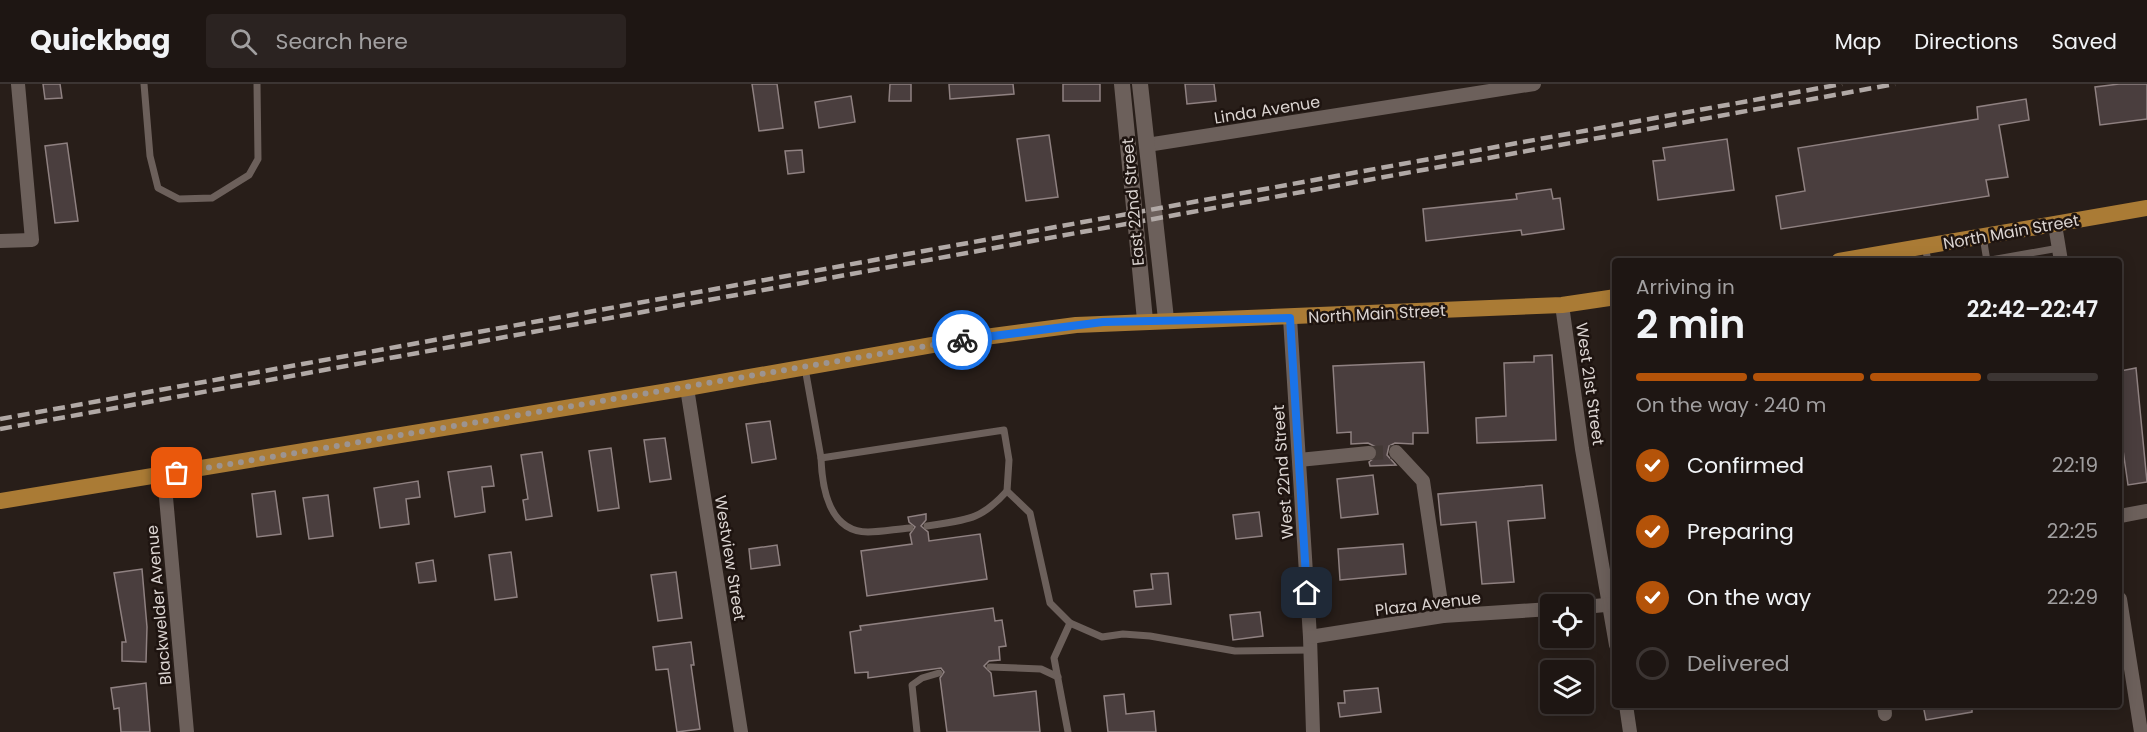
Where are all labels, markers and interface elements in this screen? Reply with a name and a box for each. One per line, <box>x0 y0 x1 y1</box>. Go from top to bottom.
search box <box>206 14 626 68</box>
text: Quickbag <box>30 21 170 60</box>
icon: search <box>227 25 260 58</box>
text: Search here <box>275 26 408 57</box>
text: Map <box>1835 27 1881 56</box>
text: Directions <box>1914 27 2018 56</box>
text: Saved <box>2051 27 2117 56</box>
street label: Linda Avenue <box>1212 90 1322 130</box>
street label: East 22nd Street <box>1116 137 1150 267</box>
street label: North Main Street <box>1941 209 2081 255</box>
text: Arriving in <box>1636 273 1735 301</box>
text: 22:42–22:47 <box>1967 294 2098 325</box>
text: 2 min <box>1636 297 1745 352</box>
street label: North Main Street <box>1308 299 1447 329</box>
courier <box>932 310 992 370</box>
street label: West 21st Street <box>1570 321 1610 447</box>
icon: bike <box>946 324 979 357</box>
text: On the way · 240 m <box>1636 391 1826 419</box>
street label: West 22nd Street <box>1267 404 1299 540</box>
pin <box>151 447 202 498</box>
icon: check <box>1636 449 1669 482</box>
text: Confirmed <box>1687 450 1804 481</box>
text: 22:19 <box>2052 451 2098 479</box>
icon: bag <box>160 456 193 489</box>
street label: Westview Street <box>709 494 751 623</box>
icon: check <box>1636 515 1669 548</box>
text: Preparing <box>1687 516 1794 547</box>
text: 22:25 <box>2047 517 2098 545</box>
street label: Blackwelder Avenue <box>141 524 177 686</box>
pin <box>1281 567 1332 618</box>
icon: home <box>1290 576 1323 609</box>
icon: check <box>1636 581 1669 614</box>
text: On the way <box>1687 582 1811 613</box>
text: 22:29 <box>2047 583 2098 611</box>
street label: Plaza Avenue <box>1374 586 1482 622</box>
map controls <box>1540 594 1594 714</box>
button: locate <box>1540 594 1594 648</box>
text: Delivered <box>1687 648 1790 679</box>
button: layers <box>1540 660 1594 714</box>

